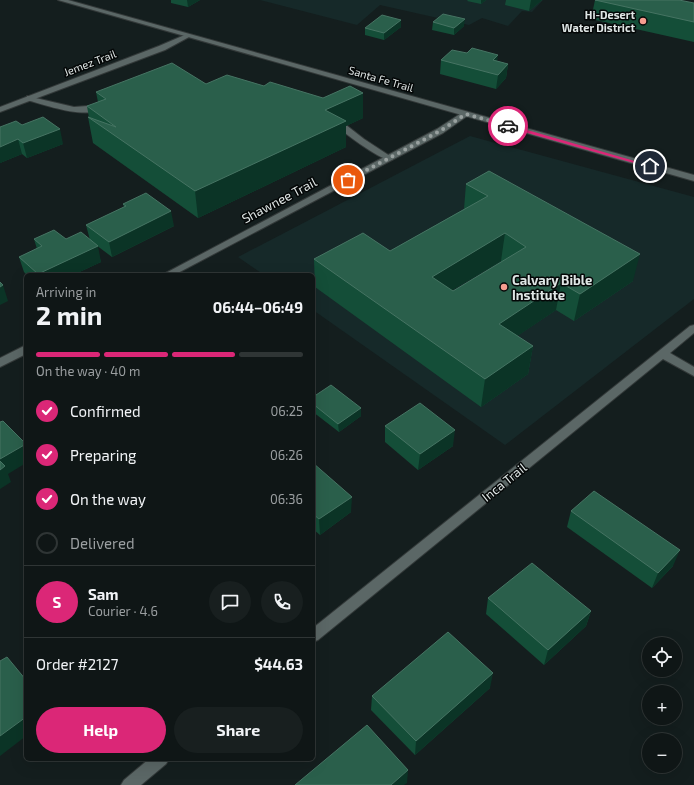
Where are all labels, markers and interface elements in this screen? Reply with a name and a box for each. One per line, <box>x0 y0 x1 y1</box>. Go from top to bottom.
place label: Hi-Desert Water District <box>562 8 635 34</box>
marker: Hi-Desert Water District <box>638 16 648 26</box>
street label: Jemez Trail <box>62 46 118 78</box>
street label: Santa Fe Trail <box>347 63 416 94</box>
courier <box>488 106 528 146</box>
icon: car <box>497 115 519 137</box>
pin <box>633 149 667 183</box>
icon: home <box>639 155 661 177</box>
pin <box>331 163 365 197</box>
icon: bag <box>337 169 359 191</box>
street label: Shawnee Trail <box>239 173 319 226</box>
place label: Calvary Bible Institute <box>512 272 592 303</box>
marker: Calvary Bible Institute <box>499 282 509 292</box>
text: Arriving in <box>36 284 96 300</box>
text: 06:44–06:49 <box>213 298 303 316</box>
text: 2 min <box>36 299 102 330</box>
text: On the way · 40 m <box>36 363 140 379</box>
icon: check <box>36 400 58 422</box>
text: Confirmed <box>70 402 141 420</box>
text: 06:25 <box>270 403 303 419</box>
icon: check <box>36 444 58 466</box>
text: Preparing <box>70 446 136 464</box>
text: 06:26 <box>270 447 303 463</box>
street label: Inca Trail <box>478 459 530 505</box>
icon: check <box>36 488 58 510</box>
text: On the way <box>70 490 146 508</box>
text: 06:36 <box>270 491 303 507</box>
text: Delivered <box>70 534 135 552</box>
button: chat <box>209 581 251 623</box>
button: phone <box>261 581 303 623</box>
text: Sam <box>88 585 119 603</box>
text: S <box>53 593 61 611</box>
text: Courier · 4.6 <box>88 603 158 619</box>
map controls <box>642 637 682 773</box>
button: locate <box>642 637 682 677</box>
text: Order #2127 <box>36 655 118 673</box>
text: $44.63 <box>254 655 303 673</box>
button: + <box>642 685 682 725</box>
button: Help <box>36 707 166 753</box>
button: Share <box>174 707 303 753</box>
button: − <box>642 733 682 773</box>

